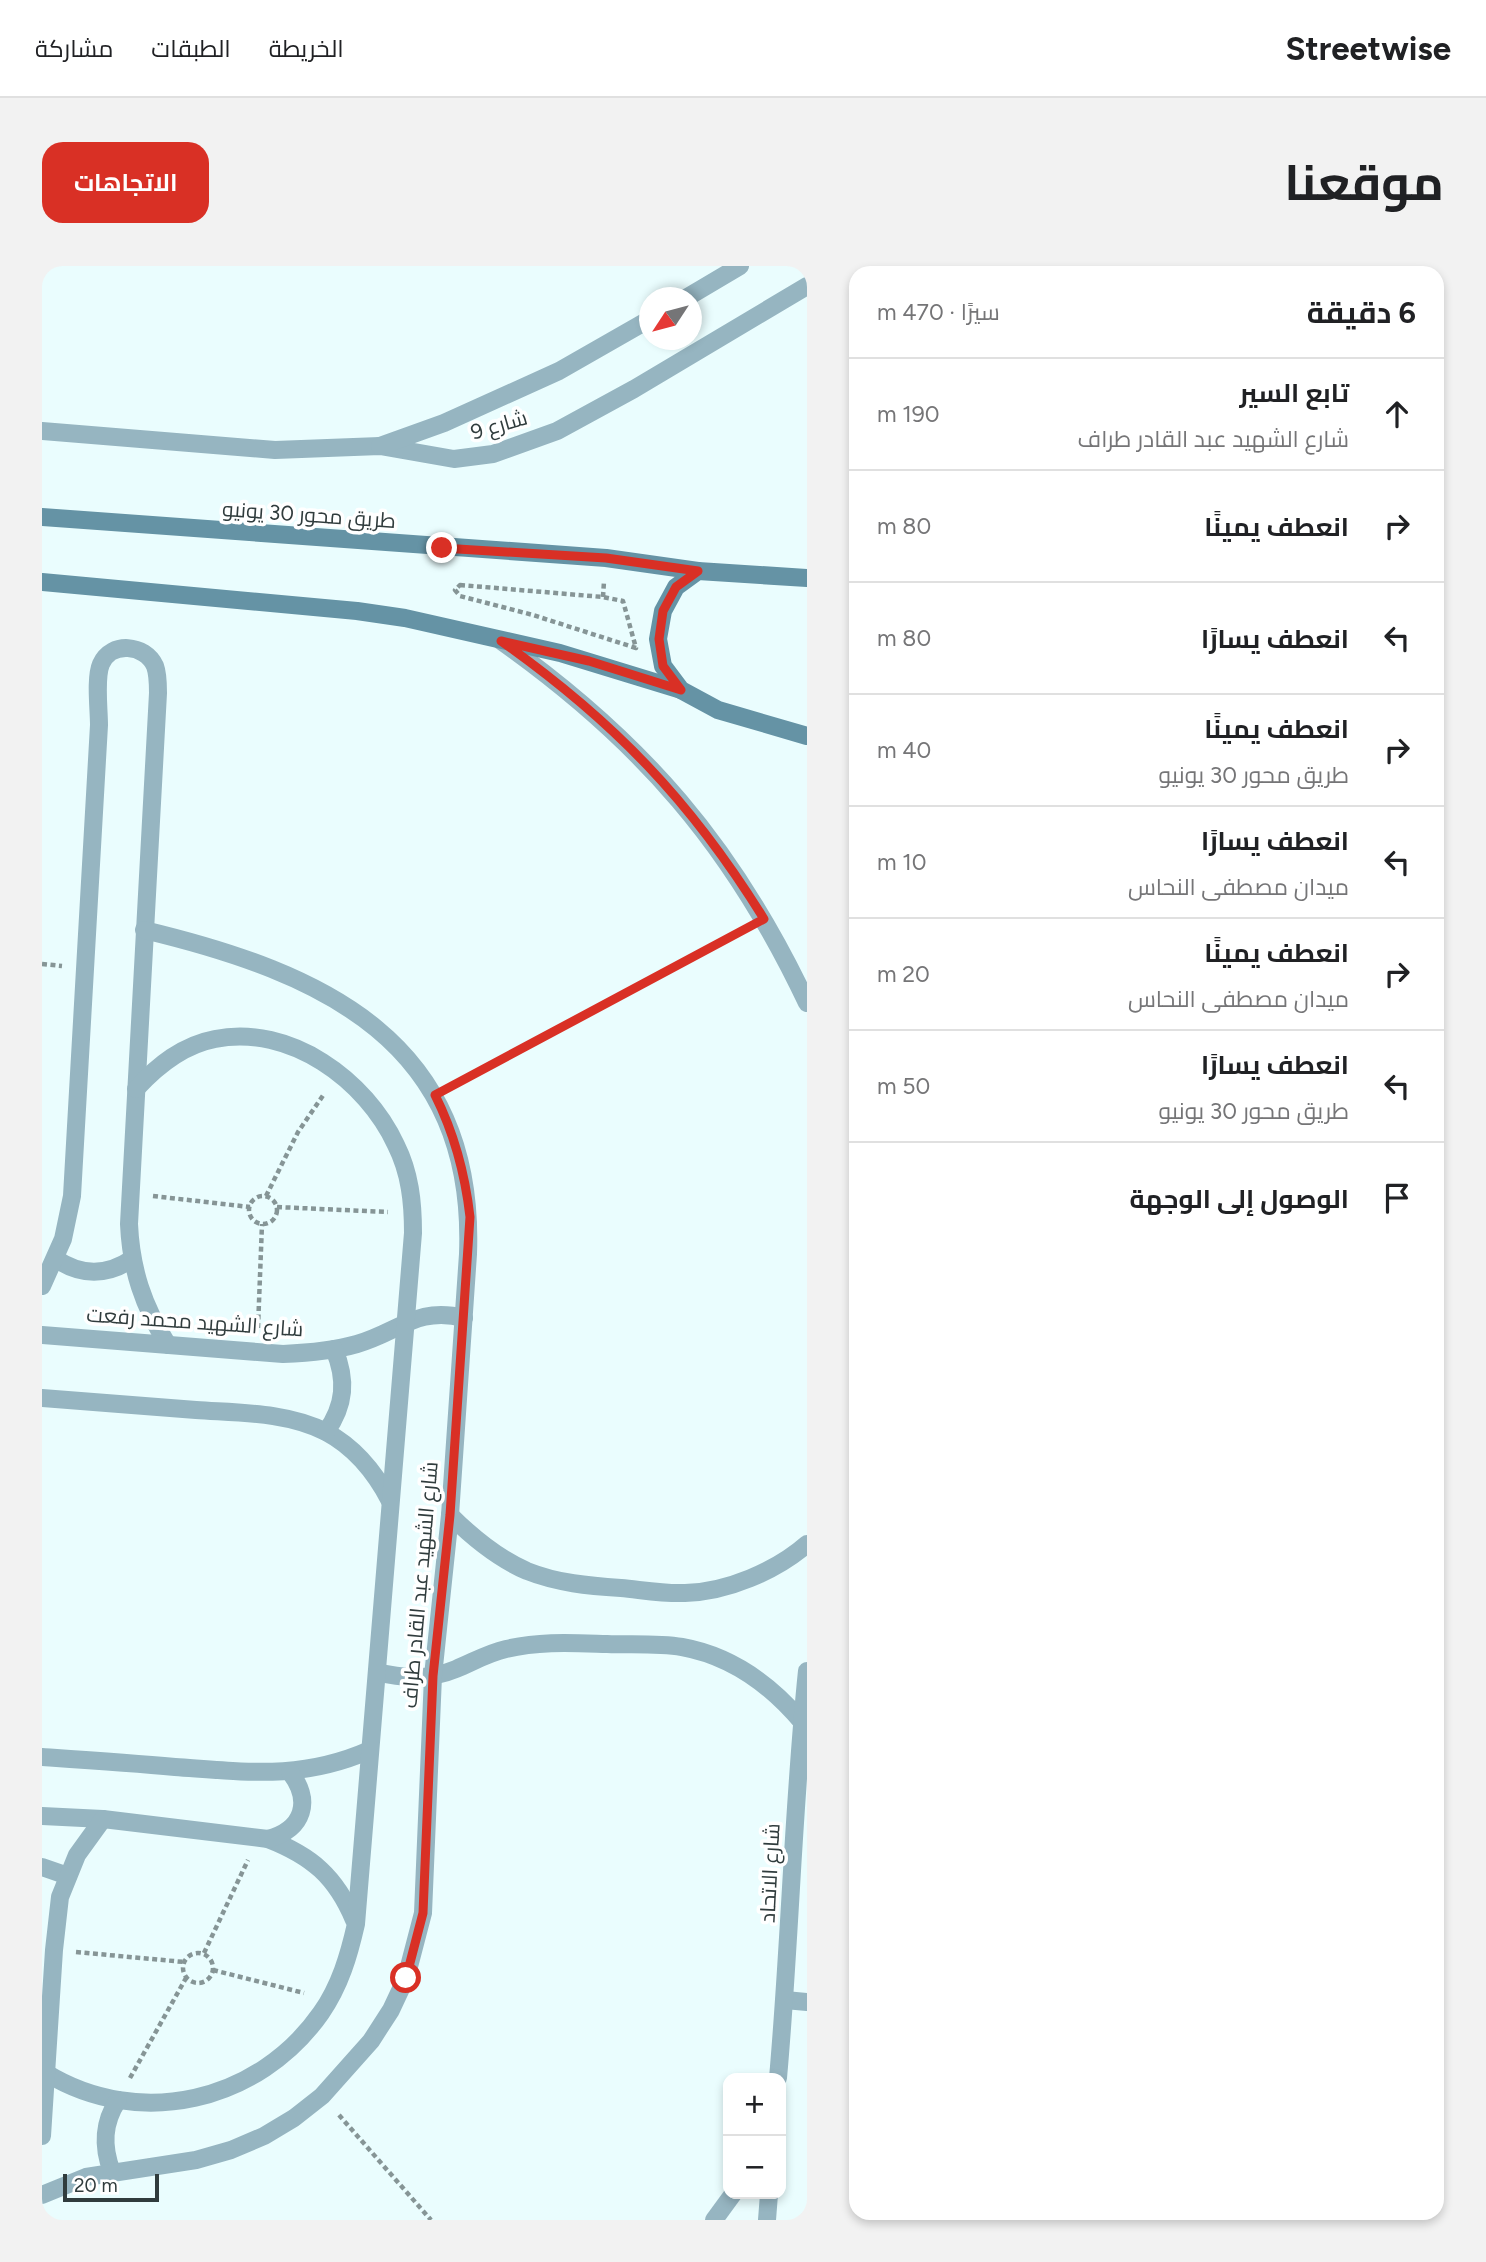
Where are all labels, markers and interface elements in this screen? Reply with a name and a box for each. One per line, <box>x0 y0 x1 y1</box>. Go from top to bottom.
text: Streetwise <box>1286 29 1451 68</box>
text: مشاركة <box>35 34 113 63</box>
text: الطبقات <box>151 34 231 63</box>
text: الخريطة <box>269 34 344 63</box>
button: الاتجاهات <box>42 142 209 223</box>
text: موقعنا <box>1284 153 1444 212</box>
north arrow <box>639 287 702 350</box>
text: 6 دقيقة <box>1307 294 1416 331</box>
text: سيرًا · 470 m <box>877 298 1000 326</box>
text: تابع السير <box>1239 377 1349 409</box>
icon: ahead <box>1378 395 1416 433</box>
text: 190 m <box>877 400 940 428</box>
street label: شارع 9 <box>468 405 531 446</box>
text: شارع الشهيد عبد القادر طراف <box>1077 425 1349 453</box>
street label: طريق محور 30 يونيو <box>221 496 397 534</box>
icon: right <box>1378 507 1416 545</box>
text: انعطف يمينًا <box>1204 511 1349 543</box>
text: 80 m <box>877 512 931 540</box>
route end <box>426 532 457 563</box>
icon: left <box>1378 619 1416 657</box>
text: انعطف يسارًا <box>1201 623 1349 655</box>
text: 80 m <box>877 624 931 652</box>
text: انعطف يمينًا <box>1204 713 1349 745</box>
icon: right <box>1378 731 1416 769</box>
text: 40 m <box>877 736 931 764</box>
text: طريق محور 30 يونيو <box>1159 761 1349 789</box>
text: انعطف يسارًا <box>1201 825 1349 857</box>
icon: left <box>1378 843 1416 881</box>
text: 10 m <box>877 848 927 876</box>
text: ميدان مصطفى النحاس <box>1128 873 1349 901</box>
text: انعطف يمينًا <box>1204 937 1349 969</box>
icon: right <box>1378 955 1416 993</box>
text: 20 m <box>877 960 930 988</box>
text: ميدان مصطفى النحاس <box>1128 985 1349 1013</box>
text: انعطف يسارًا <box>1201 1049 1349 1081</box>
icon: left <box>1378 1067 1416 1105</box>
text: 50 m <box>877 1072 930 1100</box>
text: طريق محور 30 يونيو <box>1159 1097 1349 1125</box>
icon: arrive <box>1378 1179 1416 1217</box>
text: الوصول إلى الوجهة <box>1129 1183 1349 1215</box>
street label: شارع الشهيد محمد رفعت <box>86 1301 304 1344</box>
street label: شارع الشهيد عبد القادر طراف <box>396 1460 445 1710</box>
street label: شارع الاتحاد <box>754 1823 787 1923</box>
route start <box>390 1962 421 1993</box>
map controls <box>723 2073 786 2199</box>
button: + <box>723 2073 786 2136</box>
button: − <box>723 2136 786 2199</box>
scale bar <box>63 2171 159 2203</box>
text: 20 m <box>74 2174 118 2197</box>

